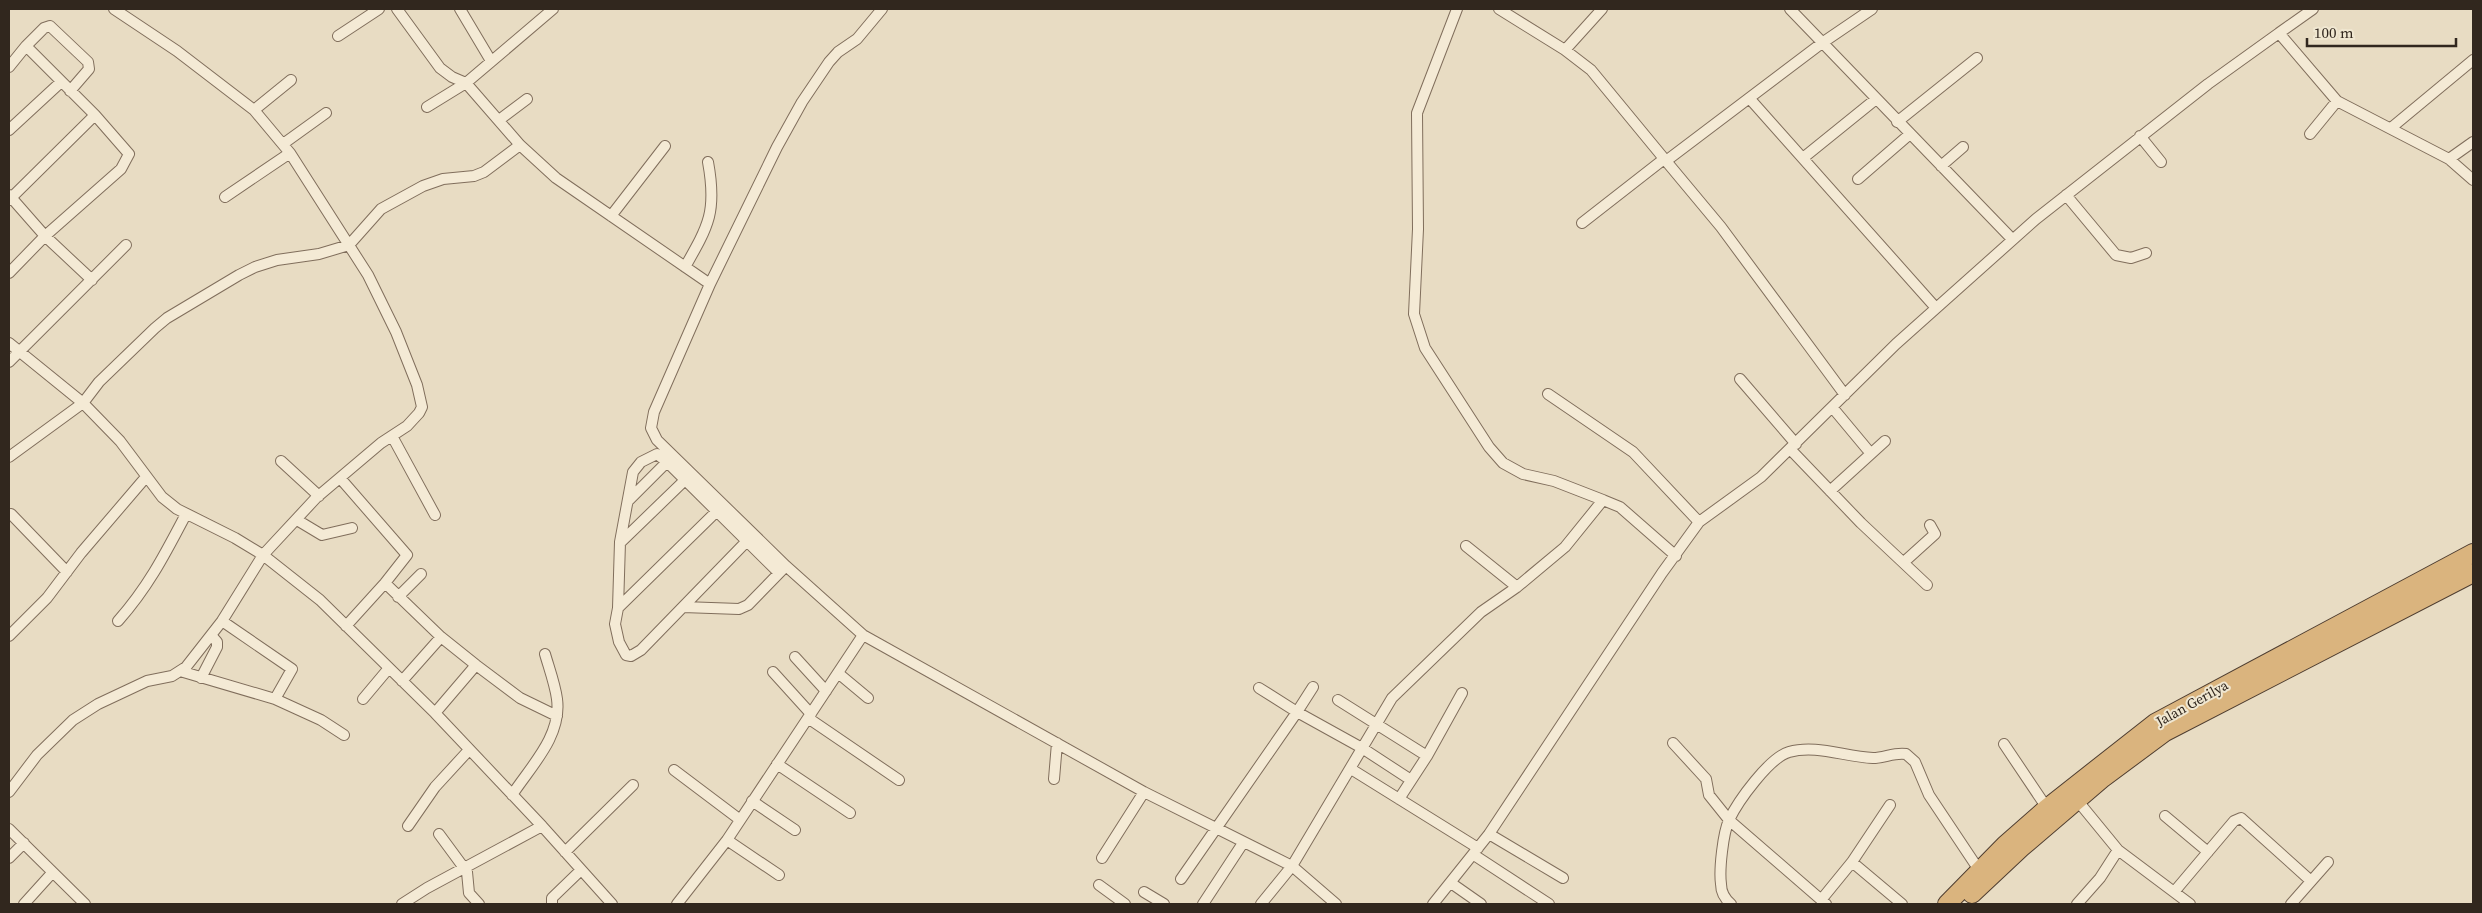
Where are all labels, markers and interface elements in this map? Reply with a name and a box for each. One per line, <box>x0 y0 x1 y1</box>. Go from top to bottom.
scale bar <box>2307 15 2456 47</box>
text: 100 m <box>2314 22 2354 43</box>
street label: Jalan Gerilya <box>2151 675 2232 732</box>

